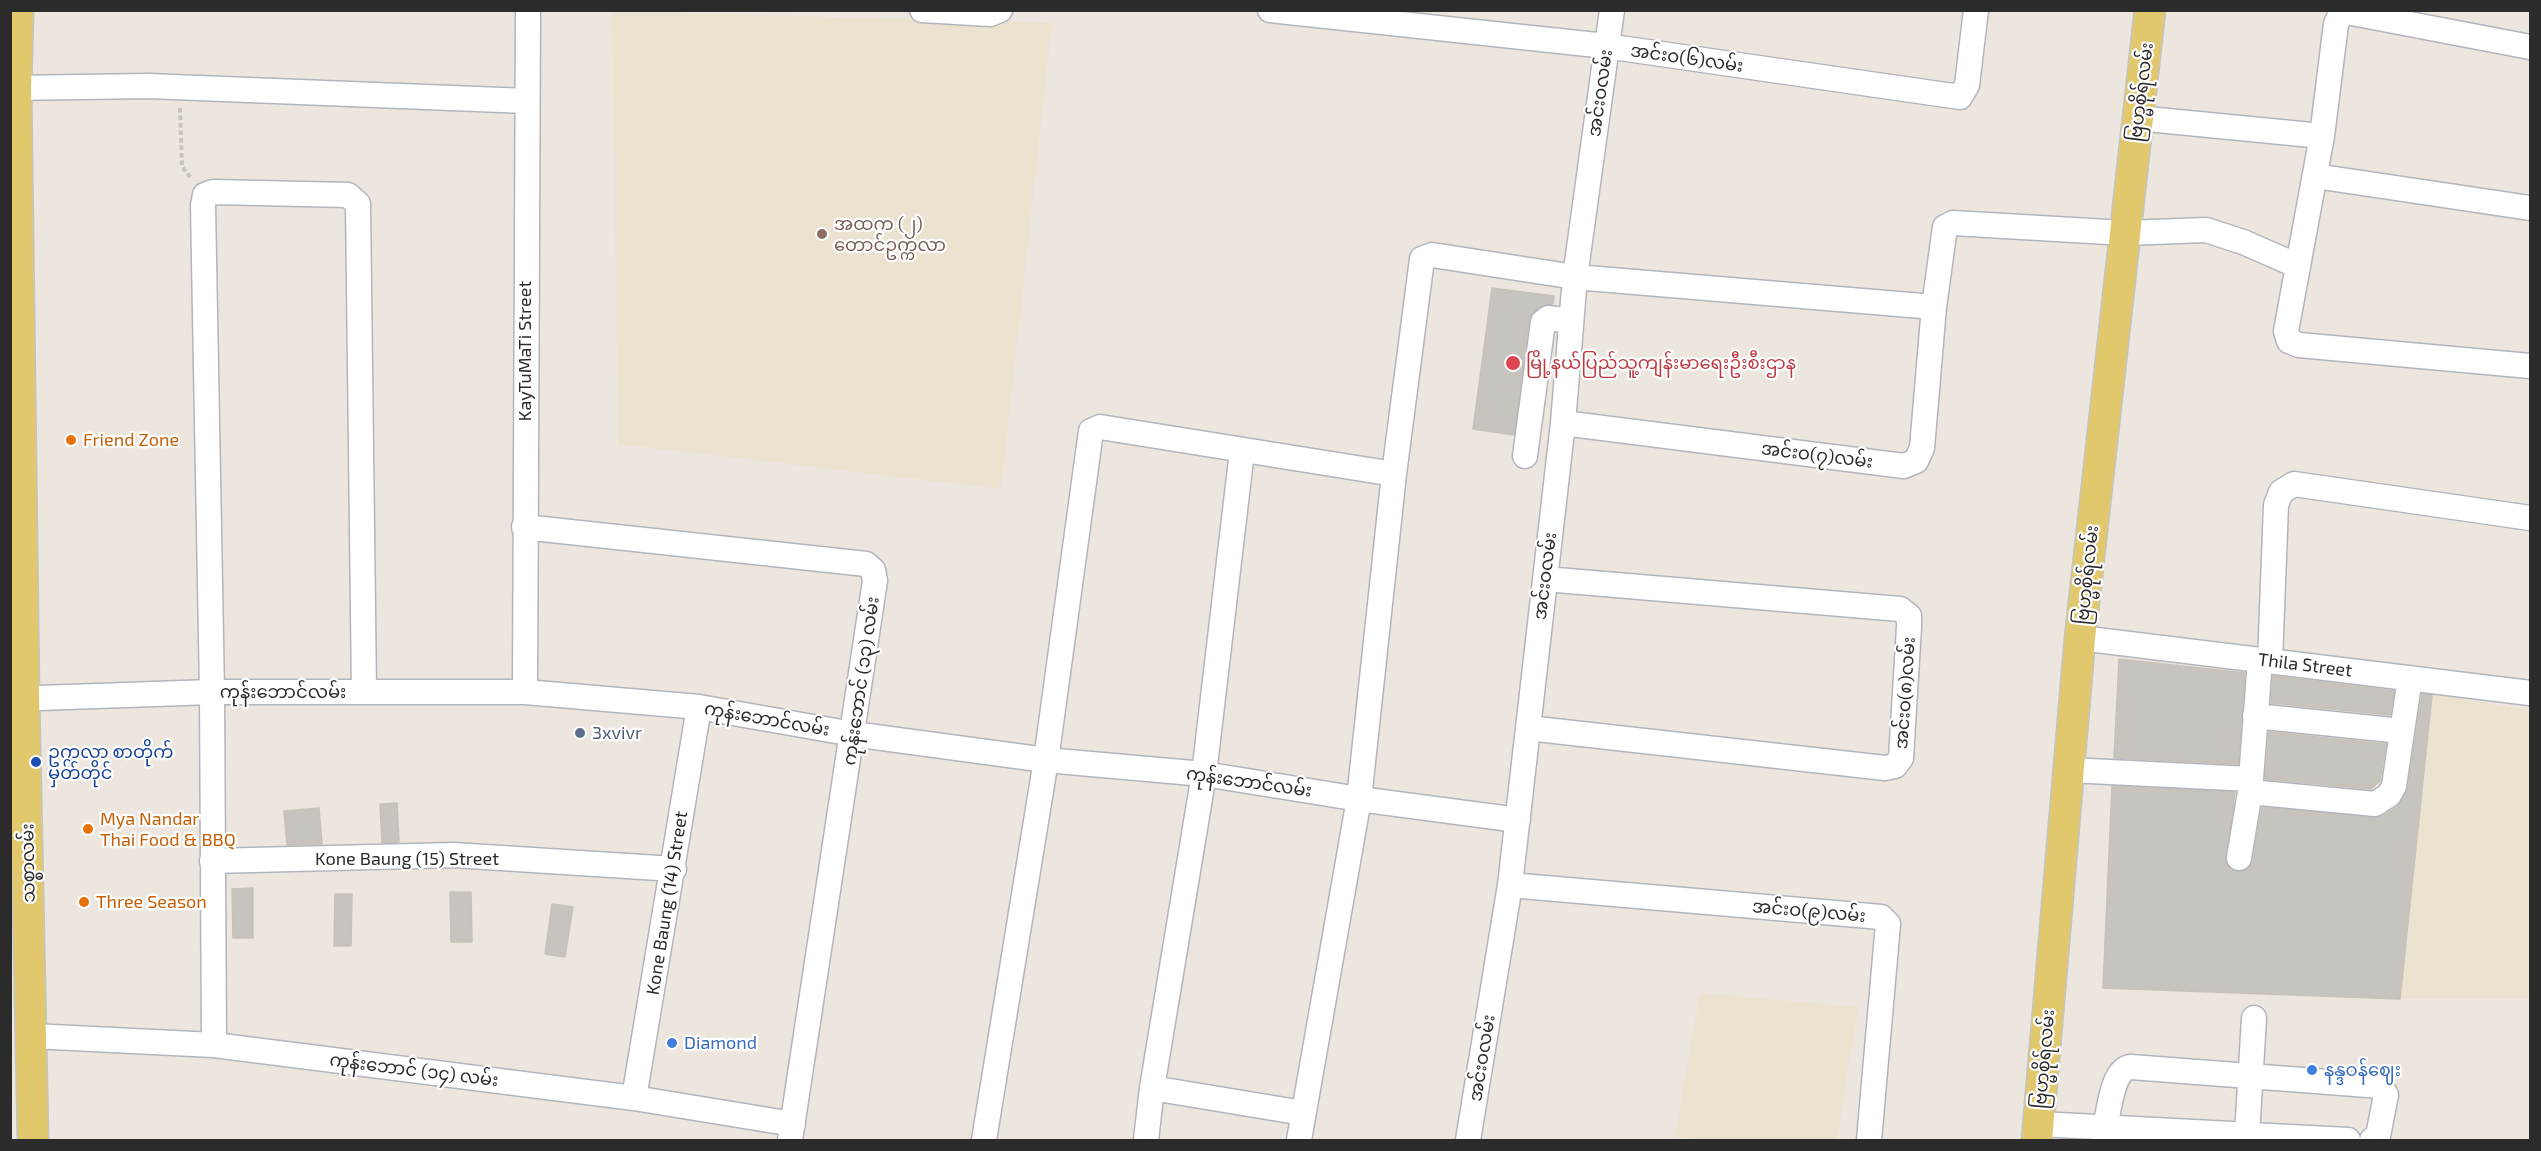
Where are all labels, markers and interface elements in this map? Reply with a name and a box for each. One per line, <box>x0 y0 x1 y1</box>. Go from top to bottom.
street label: အင်းဝ(၆)လမ်း <box>1629 39 1745 77</box>
street label: ဗြဟ္မစိုရ်လမ်း <box>2124 41 2158 143</box>
street label: အင်းဝလမ်း <box>1583 48 1617 138</box>
place label: အထက (၂) တောင်ဥက္ကလာ <box>834 213 946 256</box>
marker: အထက (၂) တောင်ဥက္ကလာ <box>815 227 829 241</box>
street label: KayTuMaTi Street <box>514 281 536 421</box>
place label: မြို့နယ်ပြည်သူ့ကျန်းမာရေးဦးစီးဌာန <box>1526 352 1796 374</box>
marker: မြို့နယ်ပြည်သူ့ကျန်းမာရေးဦးစီးဌာန <box>1504 354 1522 372</box>
place label: Friend Zone <box>83 429 179 451</box>
marker: Friend Zone <box>64 433 78 447</box>
street label: အင်းဝ(၇)လမ်း <box>1760 437 1874 473</box>
street label: ဗြဟ္မစိုရ်လမ်း <box>2071 524 2103 626</box>
street label: အင်းဝလမ်း <box>1529 531 1561 621</box>
street label: ကုန်းဘောင် (၁၃) လမ်း <box>838 595 884 767</box>
street label: အင်းဝ(၈)လမ်း <box>1890 636 1920 750</box>
street label: Thila Street <box>2257 649 2353 681</box>
street label: ကုန်းဘောင်လမ်း <box>220 681 346 703</box>
street label: ကုန်းဘောင်လမ်း <box>703 697 831 741</box>
place label: 3xvivr <box>592 722 642 744</box>
marker: 3xvivr <box>573 726 587 740</box>
place label: ဥက္ကလာ စာတိုက် မှတ်တိုင် <box>48 741 173 783</box>
marker: ဥက္ကလာ စာတိုက် မှတ်တိုင် <box>29 755 43 769</box>
street label: ကုန်းဘောင်လမ်း <box>1185 762 1313 802</box>
place label: Mya Nandar Thai Food & BBQ <box>100 808 236 850</box>
street label: Kone Baung (14) Street <box>642 810 692 996</box>
marker: Mya Nandar Thai Food & BBQ <box>81 822 95 836</box>
street label: သစ္စာလမ်း <box>17 823 39 903</box>
street label: Kone Baung (15) Street <box>315 848 499 870</box>
place label: Three Season <box>96 891 207 913</box>
marker: Three Season <box>77 895 91 909</box>
street label: အင်းဝ(၉)လမ်း <box>1751 895 1867 927</box>
street label: ဗြဟ္မစိုရ်လမ်း <box>2029 1008 2059 1110</box>
street label: အင်းဝလမ်း <box>1464 1013 1500 1103</box>
place label: Diamond <box>684 1032 757 1054</box>
marker: Diamond <box>665 1036 679 1050</box>
street label: ကုန်းဘောင် (၁၄) လမ်း <box>328 1049 500 1091</box>
place label: နန္ဒဝန်ဈေး <box>2324 1059 2401 1081</box>
marker: နန္ဒဝန်ဈေး <box>2305 1063 2319 1077</box>

